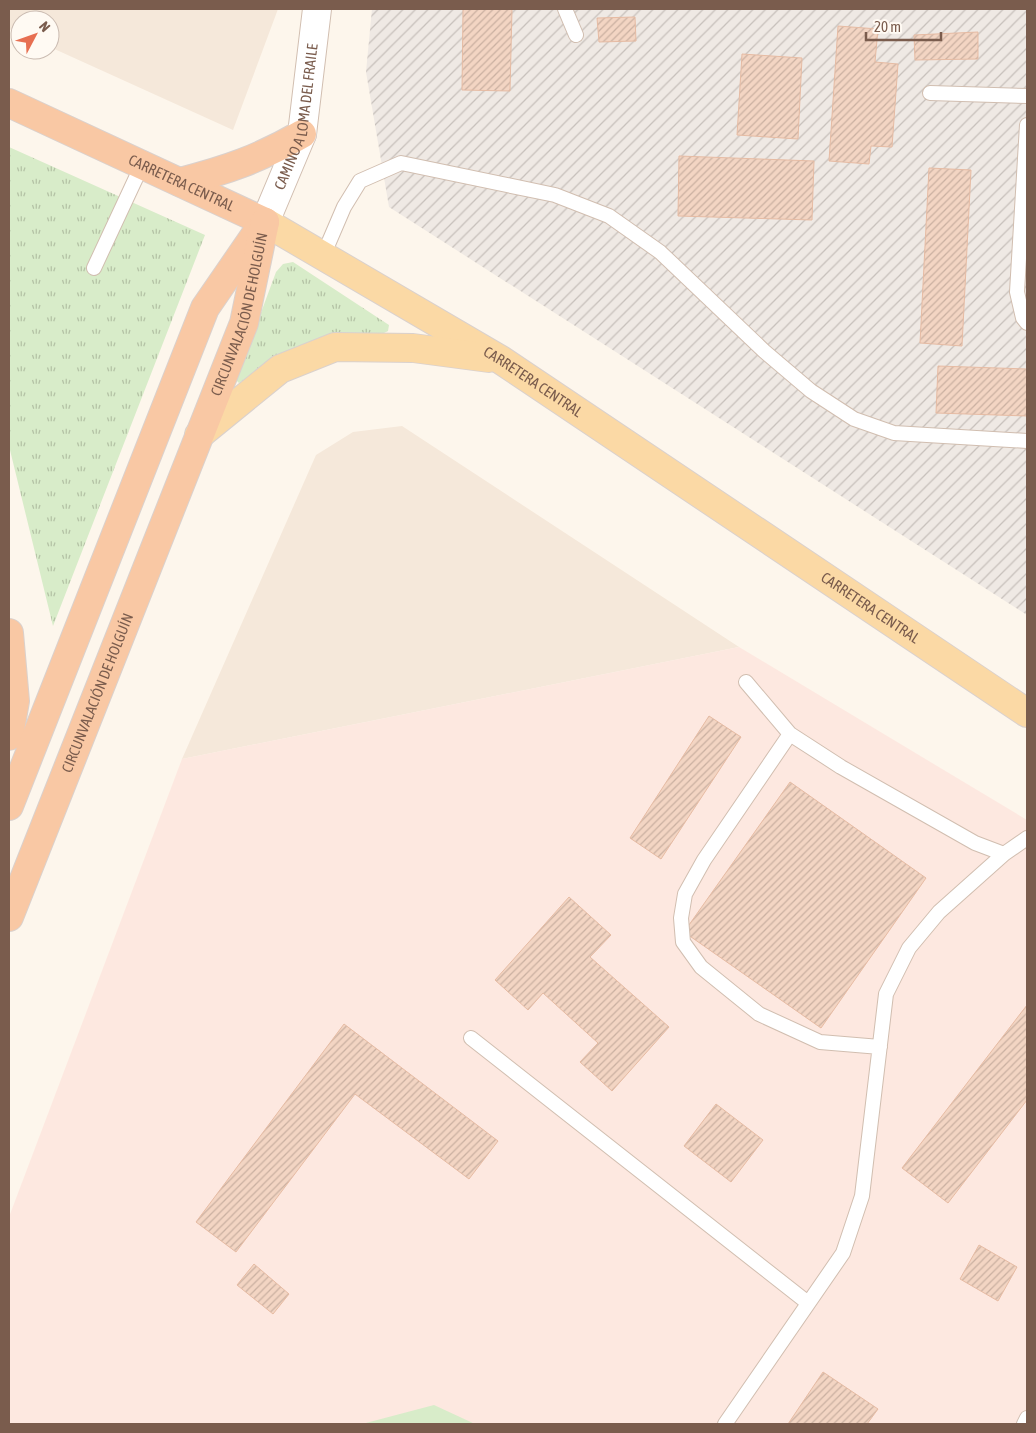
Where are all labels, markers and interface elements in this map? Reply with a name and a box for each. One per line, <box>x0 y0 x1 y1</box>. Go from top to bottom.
north arrow <box>10 10 60 60</box>
scale bar <box>866 10 941 42</box>
text: N <box>36 18 54 35</box>
text: 20 m <box>874 18 901 35</box>
street label: CAMINO A LOMA DEL FRAILE <box>271 42 321 192</box>
street label: CARRETERA CENTRAL <box>126 151 237 215</box>
street label: CIRCUNVALACIÓN DE HOLGUÍN <box>207 231 271 398</box>
street label: CARRETERA CENTRAL <box>481 343 586 420</box>
street label: CARRETERA CENTRAL <box>818 568 923 646</box>
street label: CIRCUNVALACIÓN DE HOLGUÍN <box>58 611 136 775</box>

